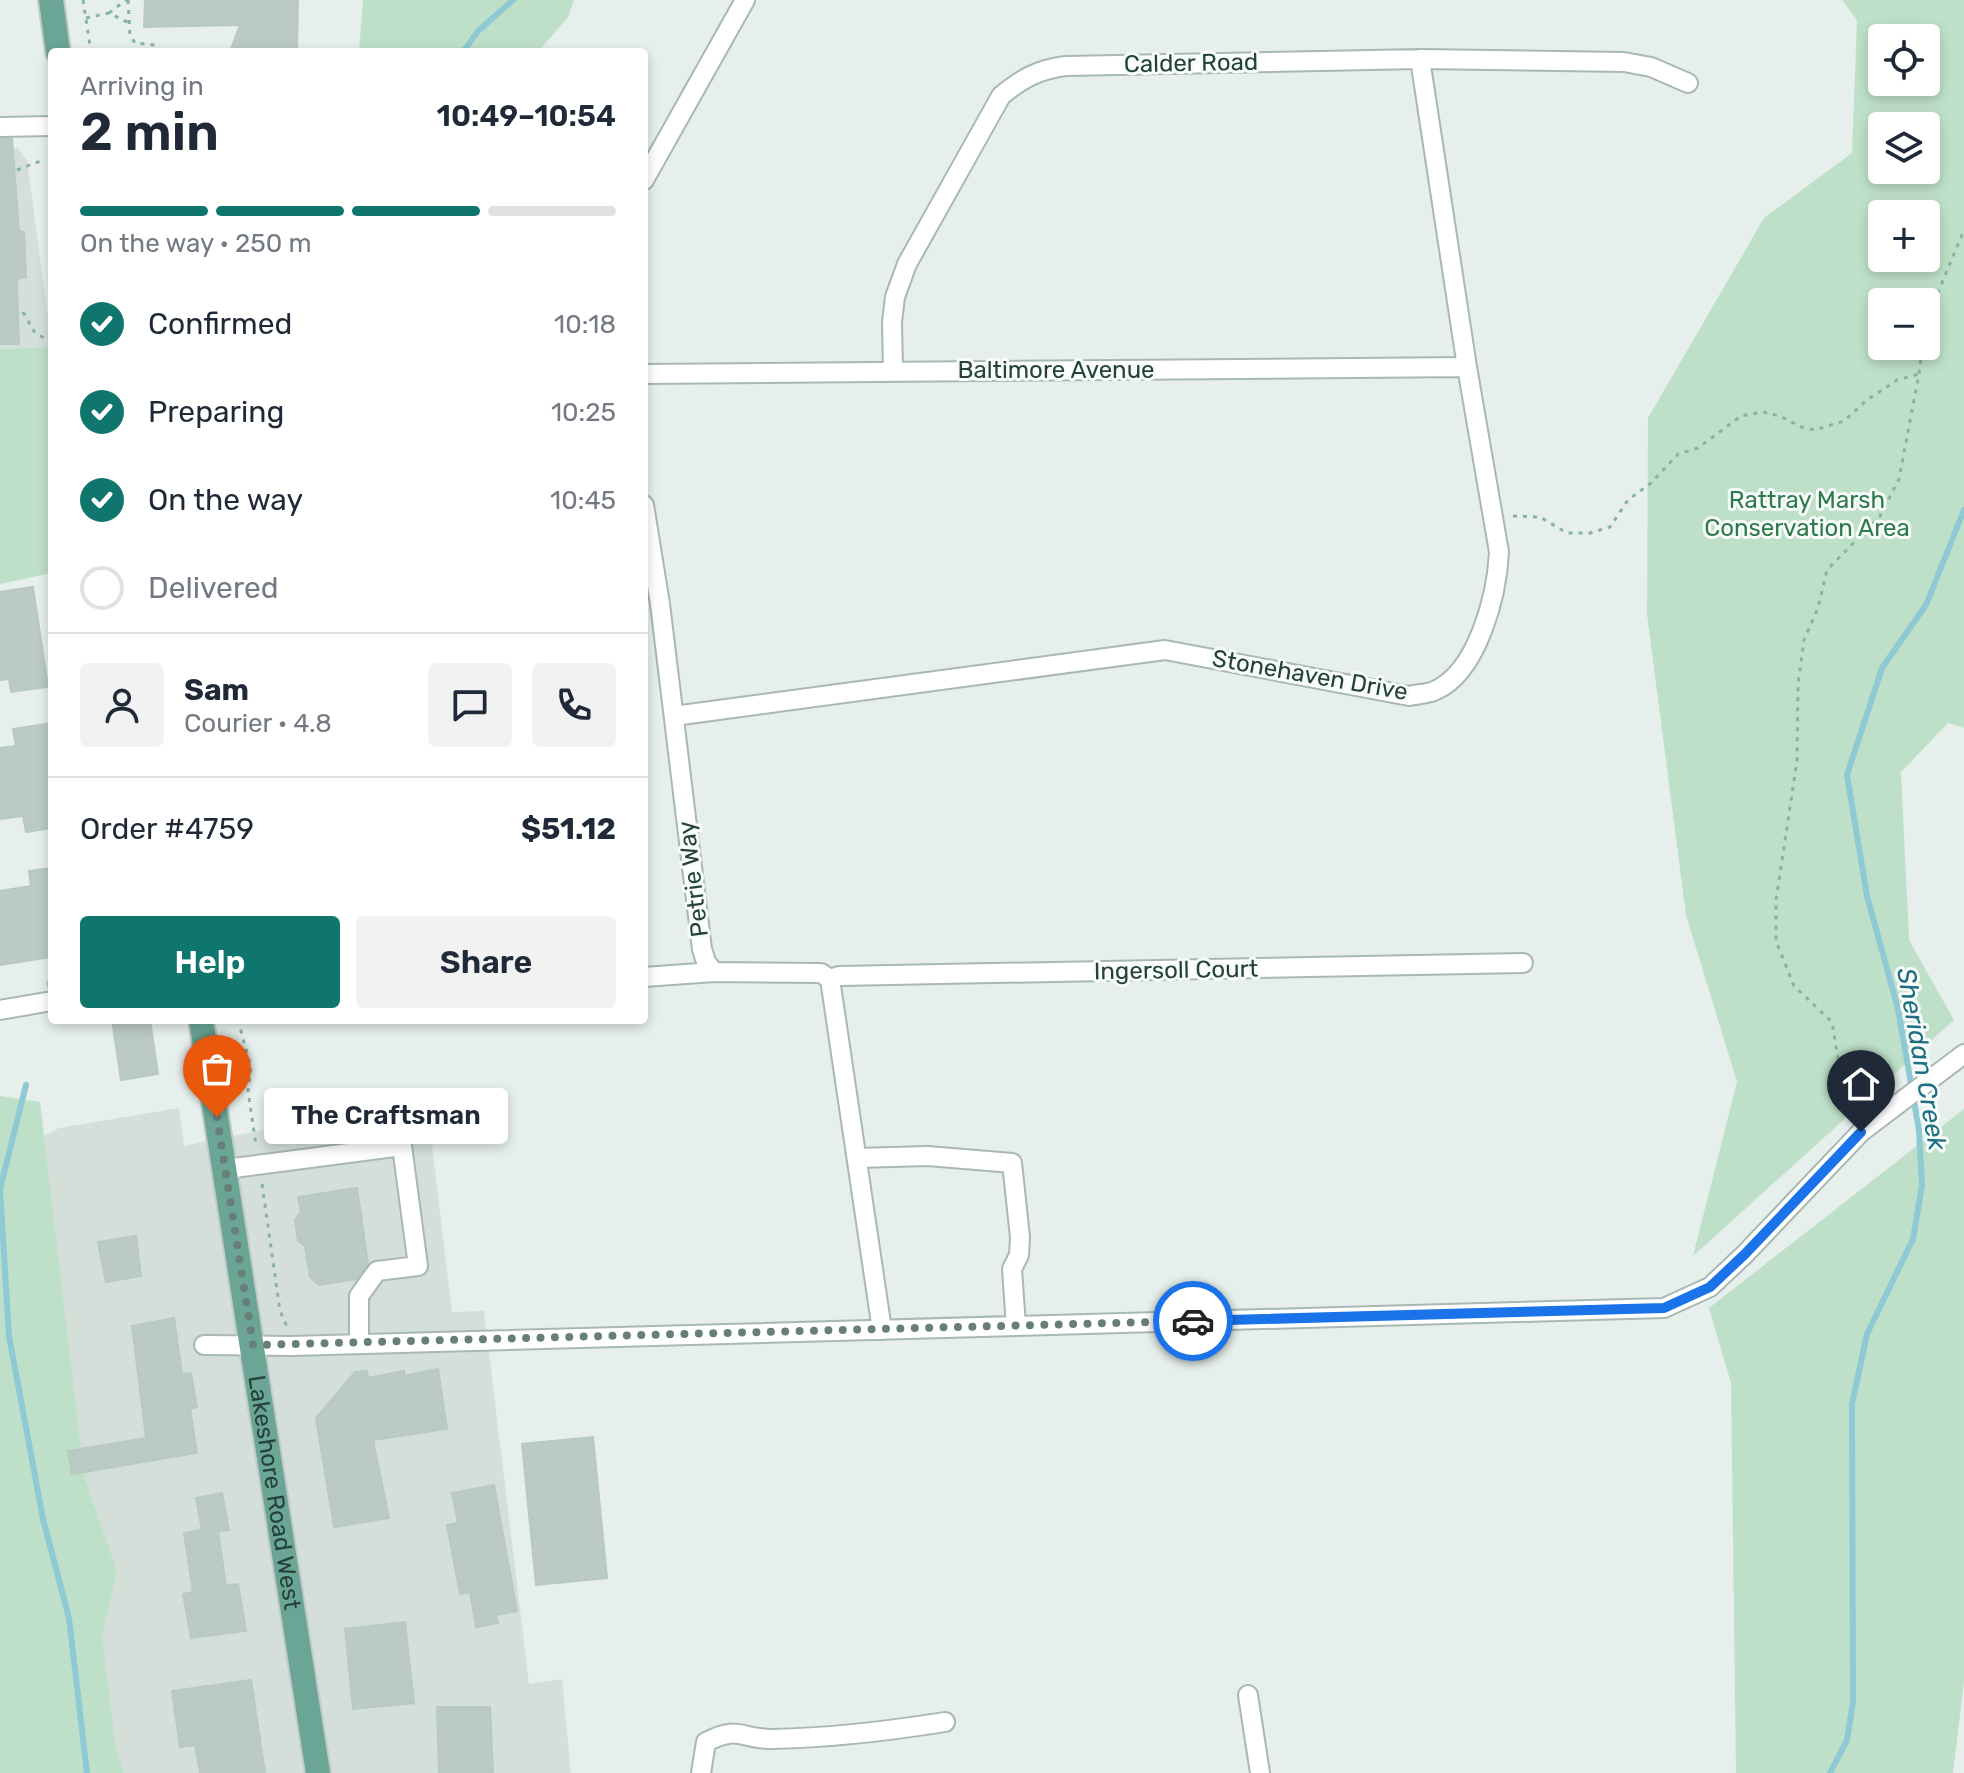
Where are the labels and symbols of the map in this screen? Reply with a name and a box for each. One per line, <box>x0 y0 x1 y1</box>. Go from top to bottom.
street label: Calder Road <box>1124 48 1258 78</box>
street label: Baltimore Avenue <box>957 356 1155 384</box>
park label: Rattray Marsh Conservation Area <box>1704 486 1910 542</box>
street label: Stonehaven Drive <box>1210 644 1410 706</box>
street label: Petrie Way <box>672 819 714 939</box>
street label: Ingersoll Court <box>1094 955 1258 985</box>
water label: Sheridan Creek <box>1890 965 1953 1153</box>
pin <box>183 1035 251 1117</box>
pin <box>1827 1050 1895 1132</box>
callout: The Craftsman <box>265 1089 509 1145</box>
courier <box>1153 1281 1233 1361</box>
street label: Lakeshore Road West <box>242 1373 306 1612</box>

